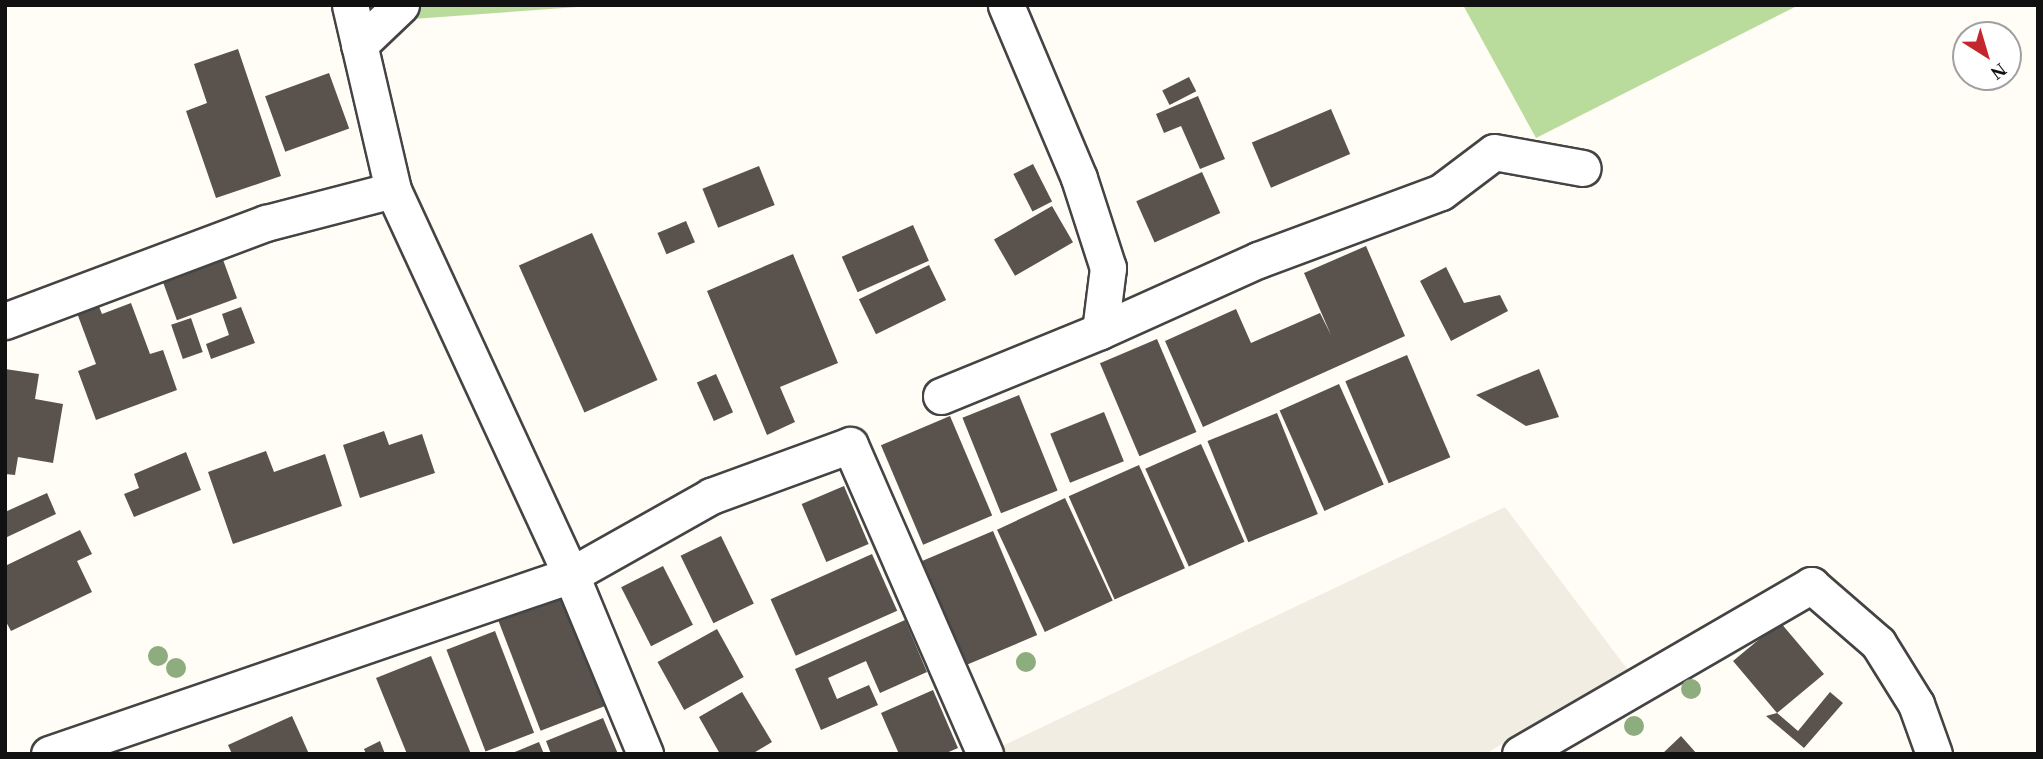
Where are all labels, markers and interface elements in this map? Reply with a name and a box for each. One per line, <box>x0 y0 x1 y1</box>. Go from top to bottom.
north arrow <box>1952 21 2022 91</box>
text: N <box>1987 59 2011 84</box>

